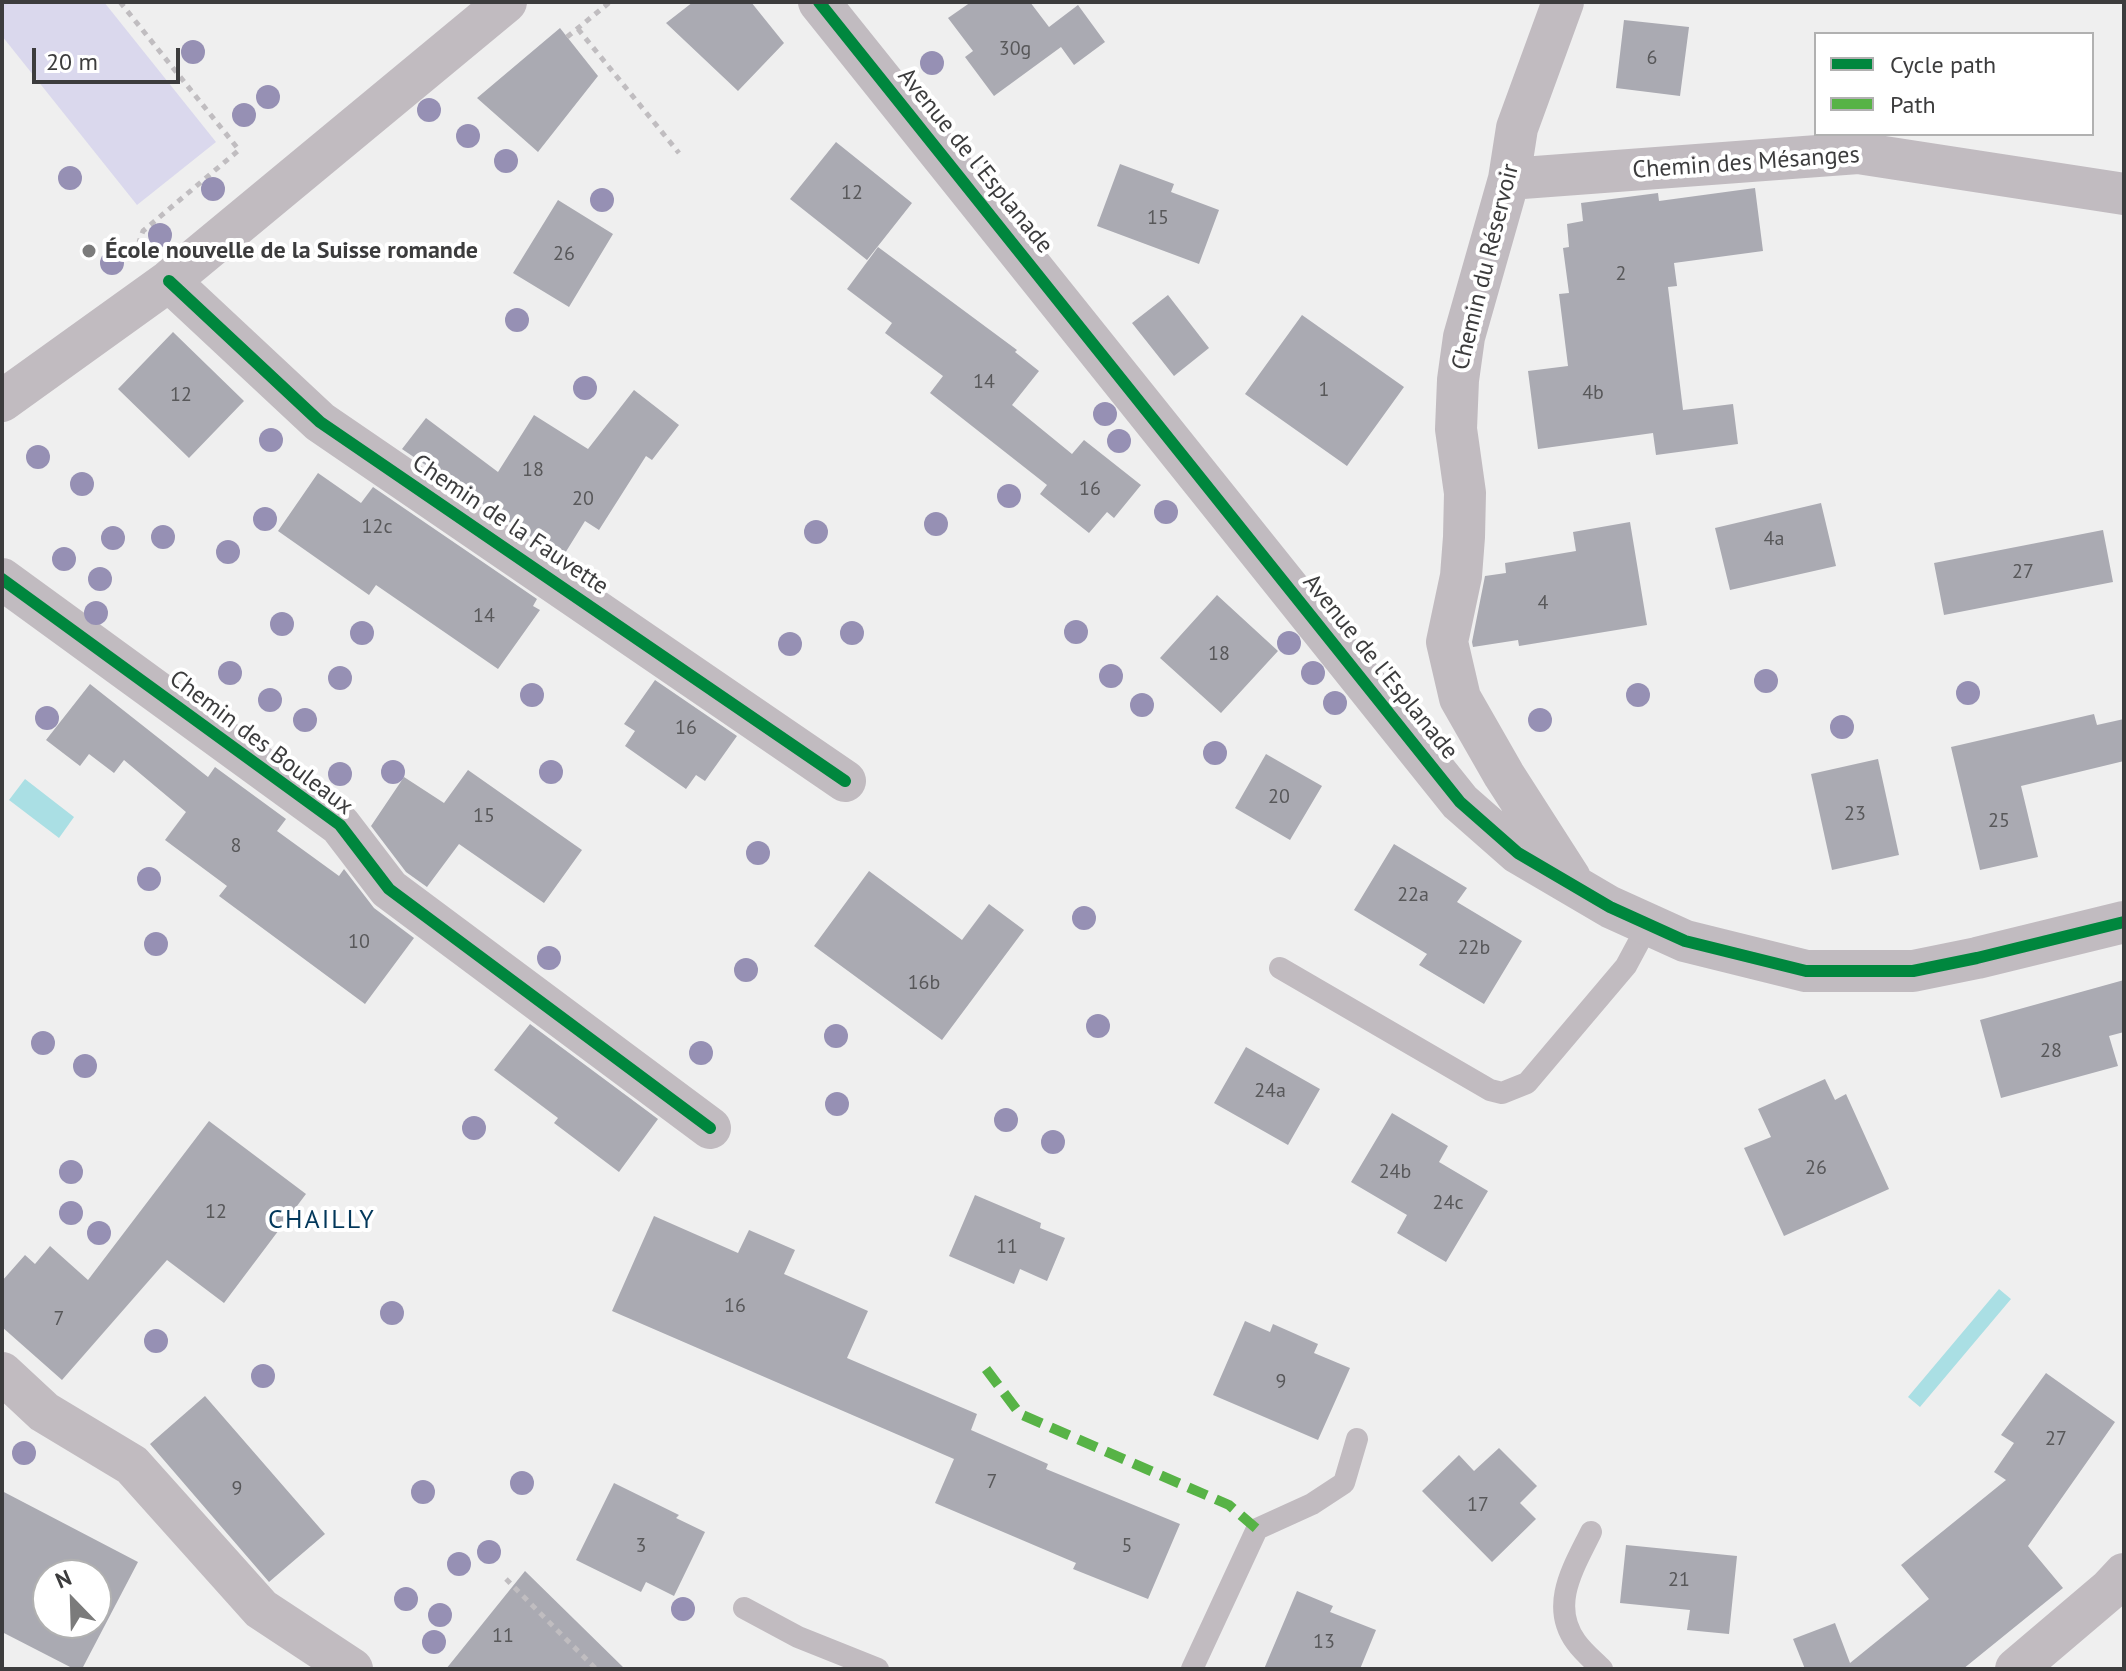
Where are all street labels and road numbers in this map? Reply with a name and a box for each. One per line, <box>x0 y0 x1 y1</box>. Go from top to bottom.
street label: Avenue de l'Esplanade <box>891 63 1059 259</box>
street label: Chemin des Mésanges <box>1631 141 1861 185</box>
street label: Chemin du Réservoir <box>1446 161 1526 373</box>
street label: Chemin de la Fauvette <box>407 449 613 601</box>
street label: Avenue de l'Esplanade <box>1296 569 1464 765</box>
street label: Chemin des Bouleaux <box>164 665 358 821</box>

